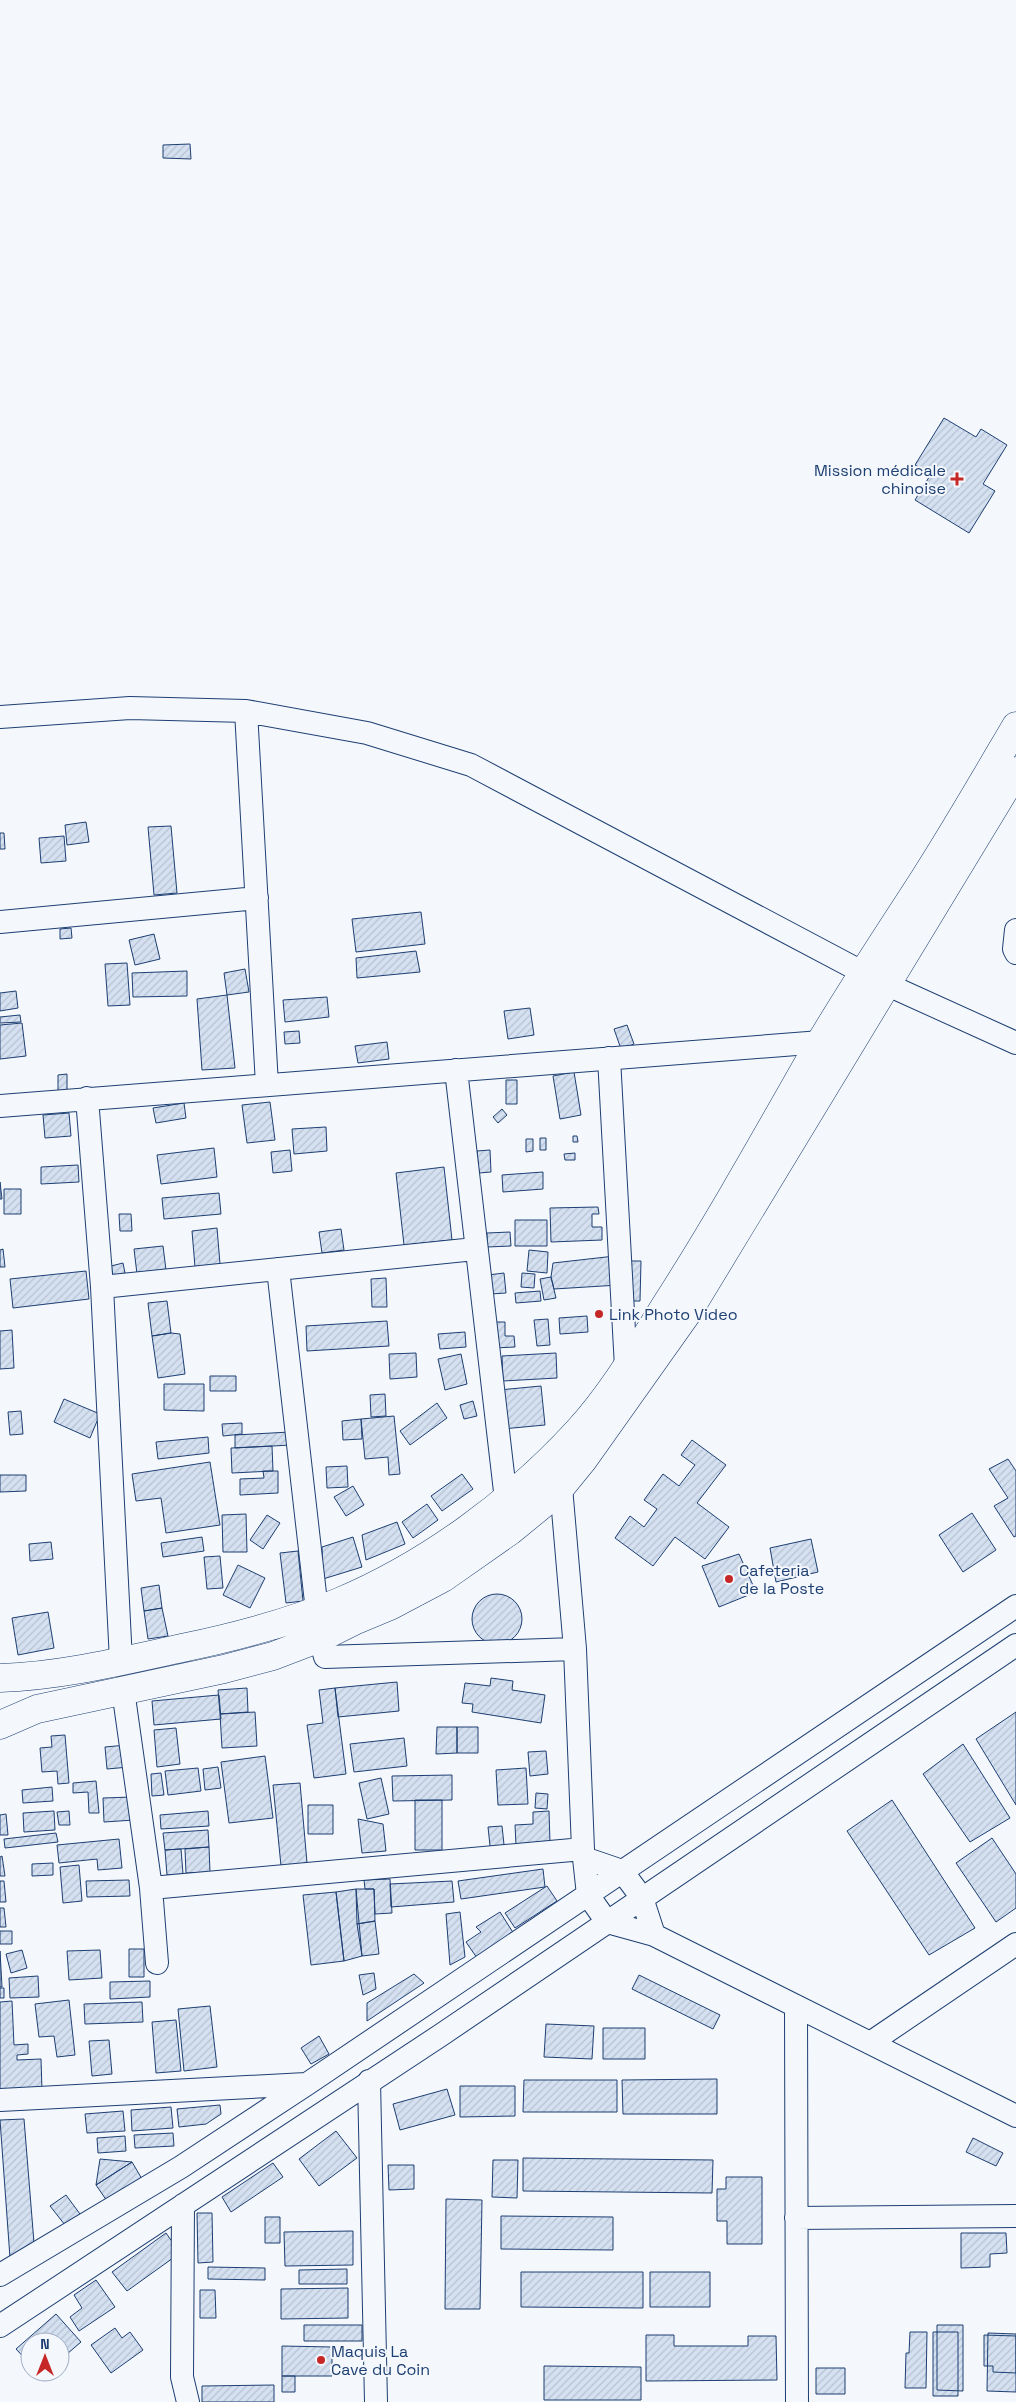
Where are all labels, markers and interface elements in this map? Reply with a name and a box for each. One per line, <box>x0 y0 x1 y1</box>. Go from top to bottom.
place label: Mission médicale chinoise <box>814 460 946 499</box>
marker: Mission médicale chinoise <box>950 472 964 486</box>
place label: Link Photo Video <box>609 1304 738 1325</box>
marker: Link Photo Video <box>593 1308 605 1320</box>
place label: Cafeteria de la Poste <box>739 1560 824 1599</box>
marker: Cafeteria de la Poste <box>723 1573 735 1585</box>
north arrow <box>20 2332 70 2382</box>
text: N <box>40 2335 50 2353</box>
place label: Maquis La Cave du Coin <box>331 2341 430 2380</box>
marker: Maquis La Cave du Coin <box>315 2354 327 2366</box>

